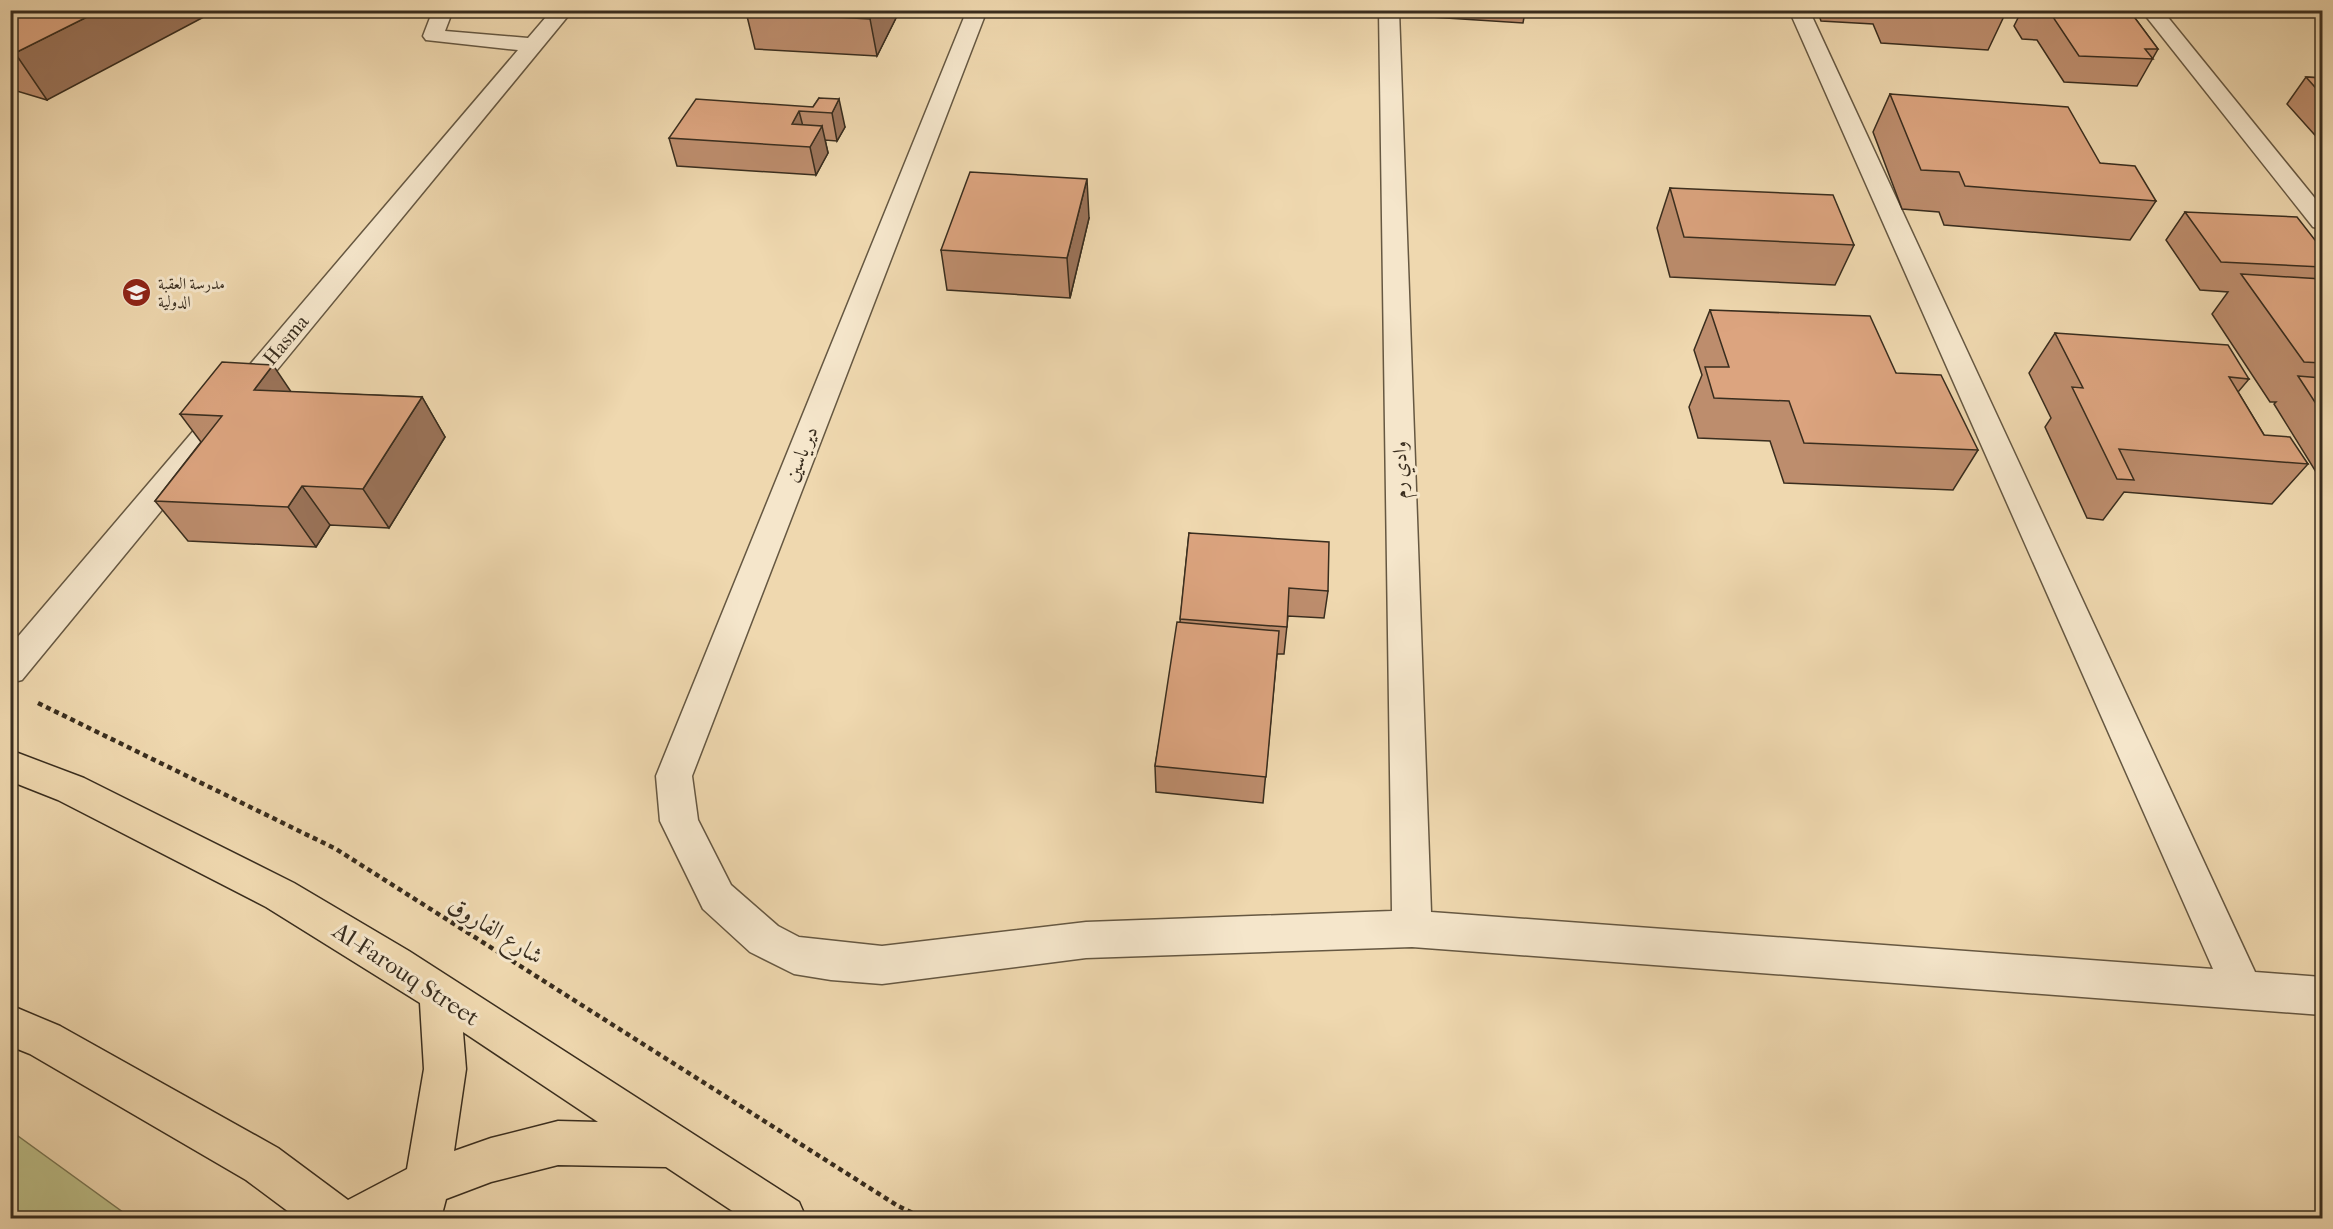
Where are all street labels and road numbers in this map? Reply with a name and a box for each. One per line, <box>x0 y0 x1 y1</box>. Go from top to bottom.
street label: Hasma <box>258 310 314 370</box>
street label: دير ياسين <box>780 423 823 485</box>
street label: وادي رم <box>1388 441 1418 499</box>
street label: شارع الفاروق <box>440 890 549 975</box>
street label: Al-Farouq Street <box>327 916 485 1032</box>

